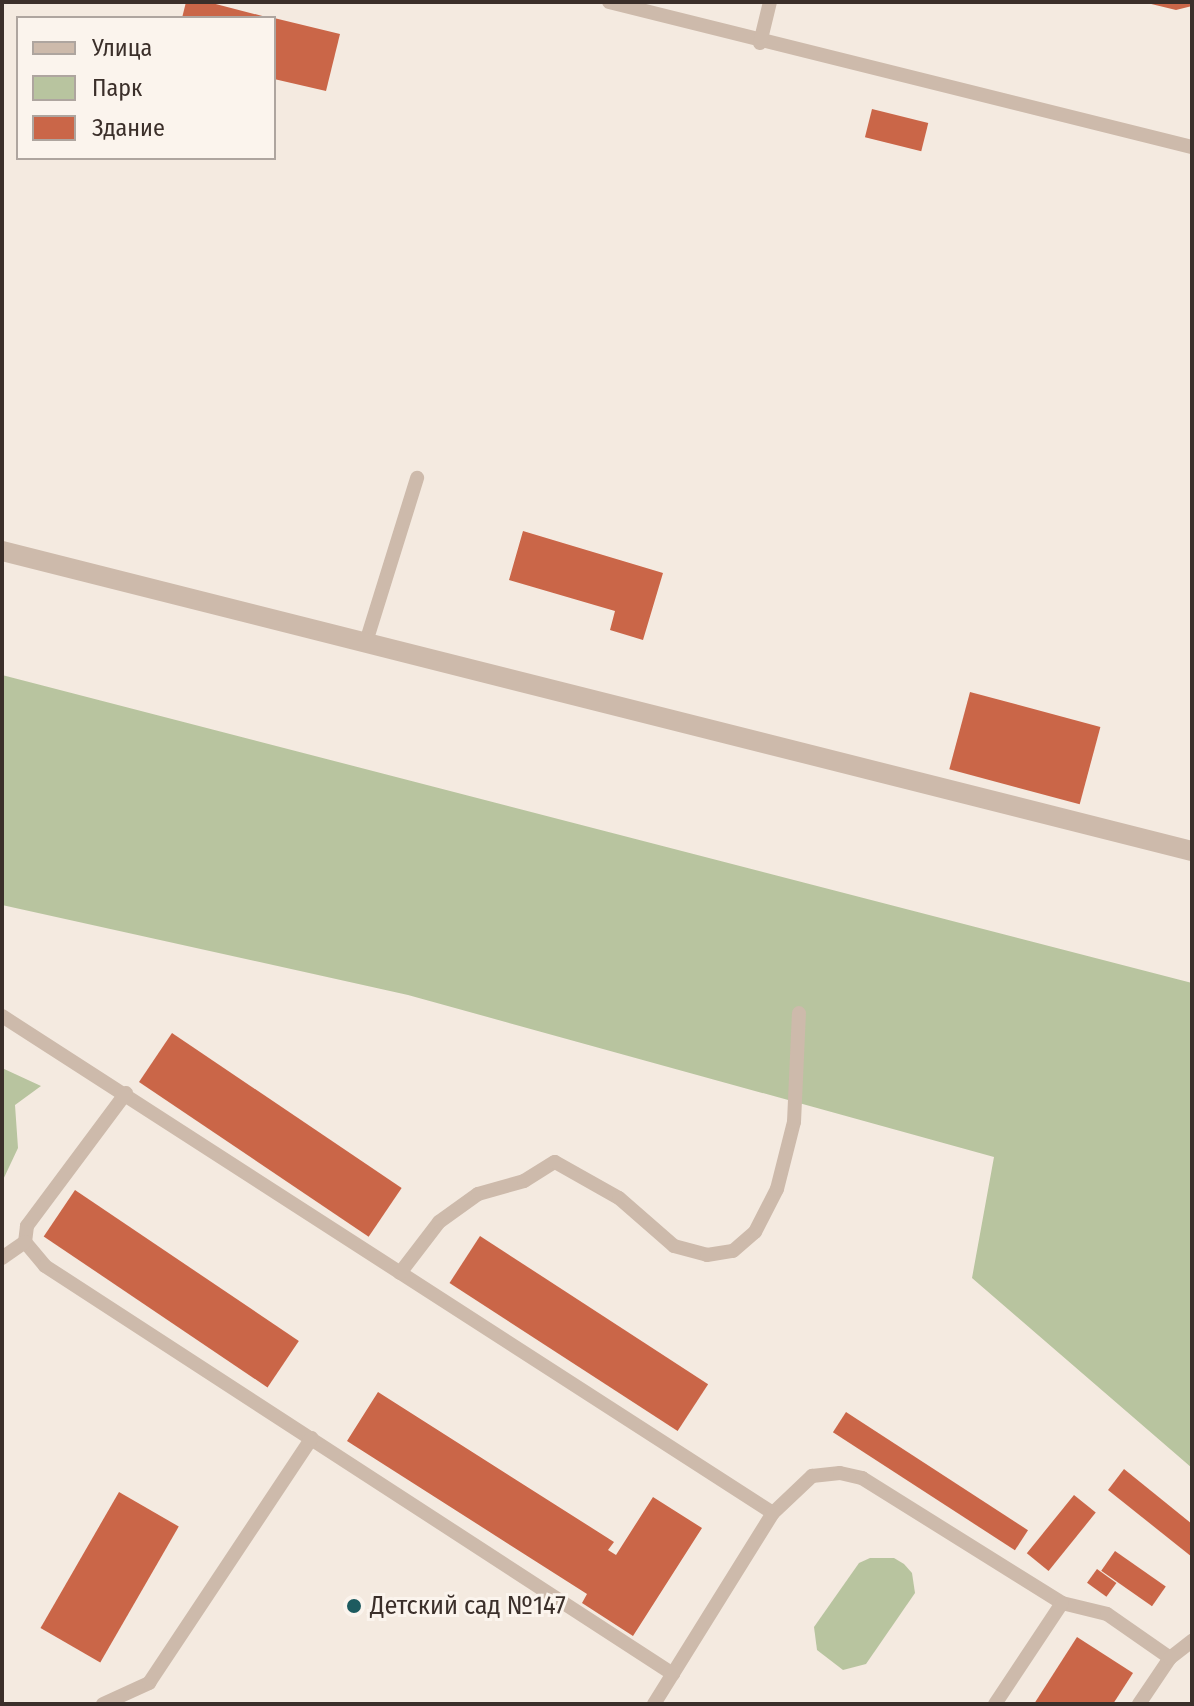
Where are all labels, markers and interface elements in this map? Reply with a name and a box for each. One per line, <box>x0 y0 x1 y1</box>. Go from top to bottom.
legend <box>16 16 276 160</box>
text: Улица <box>92 34 152 62</box>
text: Парк <box>92 74 142 102</box>
text: Здание <box>92 114 165 142</box>
place label: Детский сад №147 <box>370 1590 566 1622</box>
marker: Детский сад №147 <box>345 1597 363 1615</box>

